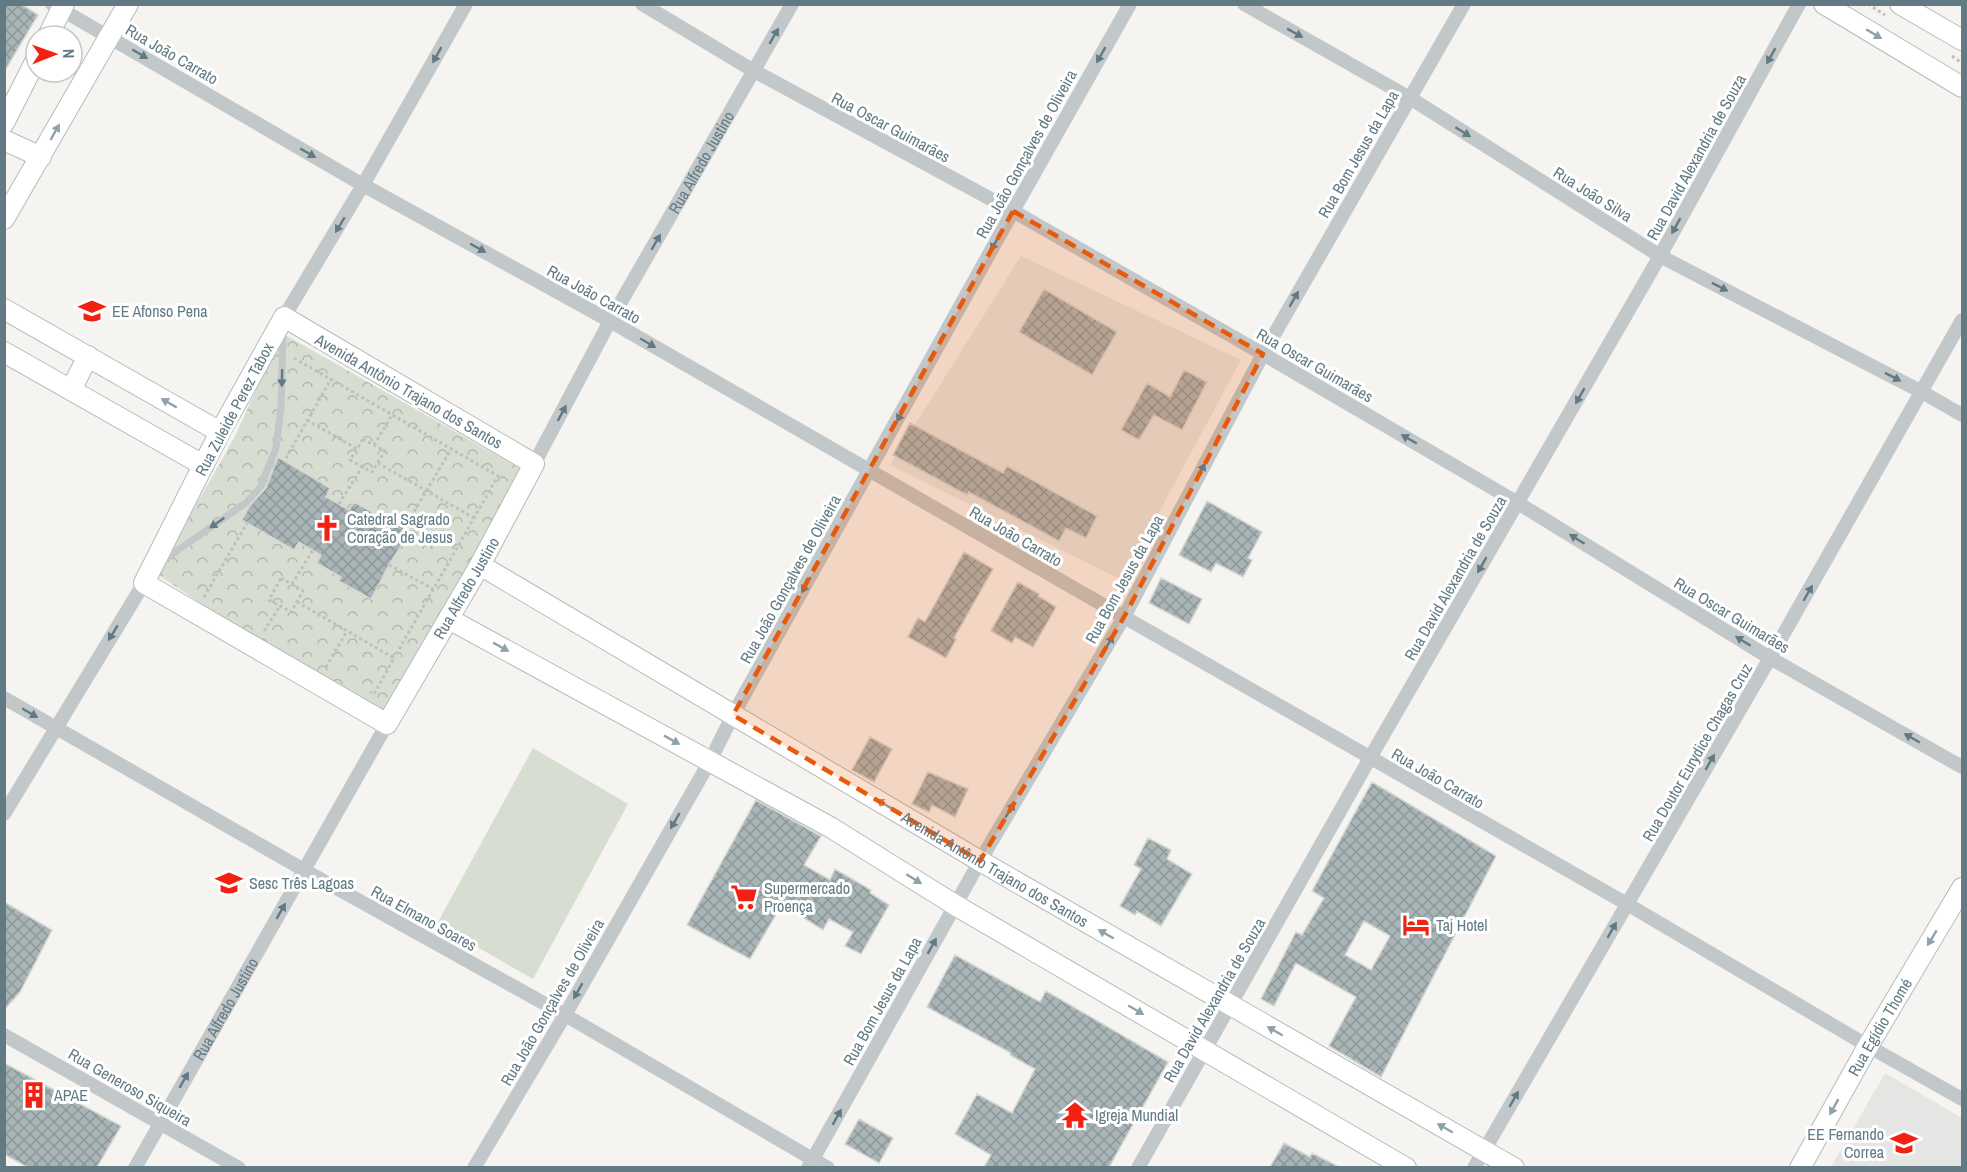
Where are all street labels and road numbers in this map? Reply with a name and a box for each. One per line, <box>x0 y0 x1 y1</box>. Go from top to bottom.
street label: Rua João Carrato <box>122 19 222 89</box>
street label: Rua João Gonçalves de Oliveira <box>970 65 1082 242</box>
street label: Rua David Alexandria de Souza <box>1641 69 1751 244</box>
street label: Rua Oscar Guimarães <box>828 86 954 168</box>
street label: Rua Bom Jesus da Lapa <box>1313 86 1404 222</box>
street label: Rua Alfredo Justino <box>663 107 739 217</box>
street label: Rua João Silva <box>1549 161 1637 227</box>
street label: Rua João Carrato <box>543 259 645 329</box>
street label: Rua Oscar Guimarães <box>1253 323 1377 407</box>
street label: Avenida Antônio Trajano dos Santos <box>310 328 507 454</box>
street label: Rua Zuleide Perez Tabox <box>190 338 279 480</box>
street label: Rua João Gonçalves de Oliveira <box>734 490 846 667</box>
street label: Rua David Alexandria de Souza <box>1399 491 1512 664</box>
street label: Rua João Carrato <box>966 501 1066 571</box>
street label: Rua Bom Jesus da Lapa <box>1080 510 1169 647</box>
street label: Rua Alfredo Justino <box>428 533 504 643</box>
street label: Rua Oscar Guimarães <box>1670 572 1794 658</box>
street label: Rua Doutor Eurydice Chagas Cruz <box>1637 658 1757 845</box>
street label: Rua João Carrato <box>1388 743 1488 813</box>
street label: Avenida Antônio Trajano dos Santos <box>896 805 1092 932</box>
street label: Rua Elmano Soares <box>367 880 481 956</box>
street label: Rua David Alexandria de Souza <box>1158 913 1271 1086</box>
street label: Rua João Gonçalves de Oliveira <box>495 914 609 1090</box>
street label: Rua Bom Jesus da Lapa <box>838 932 927 1069</box>
street label: Rua Alfredo Justino <box>187 954 263 1064</box>
street label: Rua Egídio Thomé <box>1842 974 1917 1080</box>
street label: Rua Generoso Siqueira <box>64 1043 196 1132</box>

